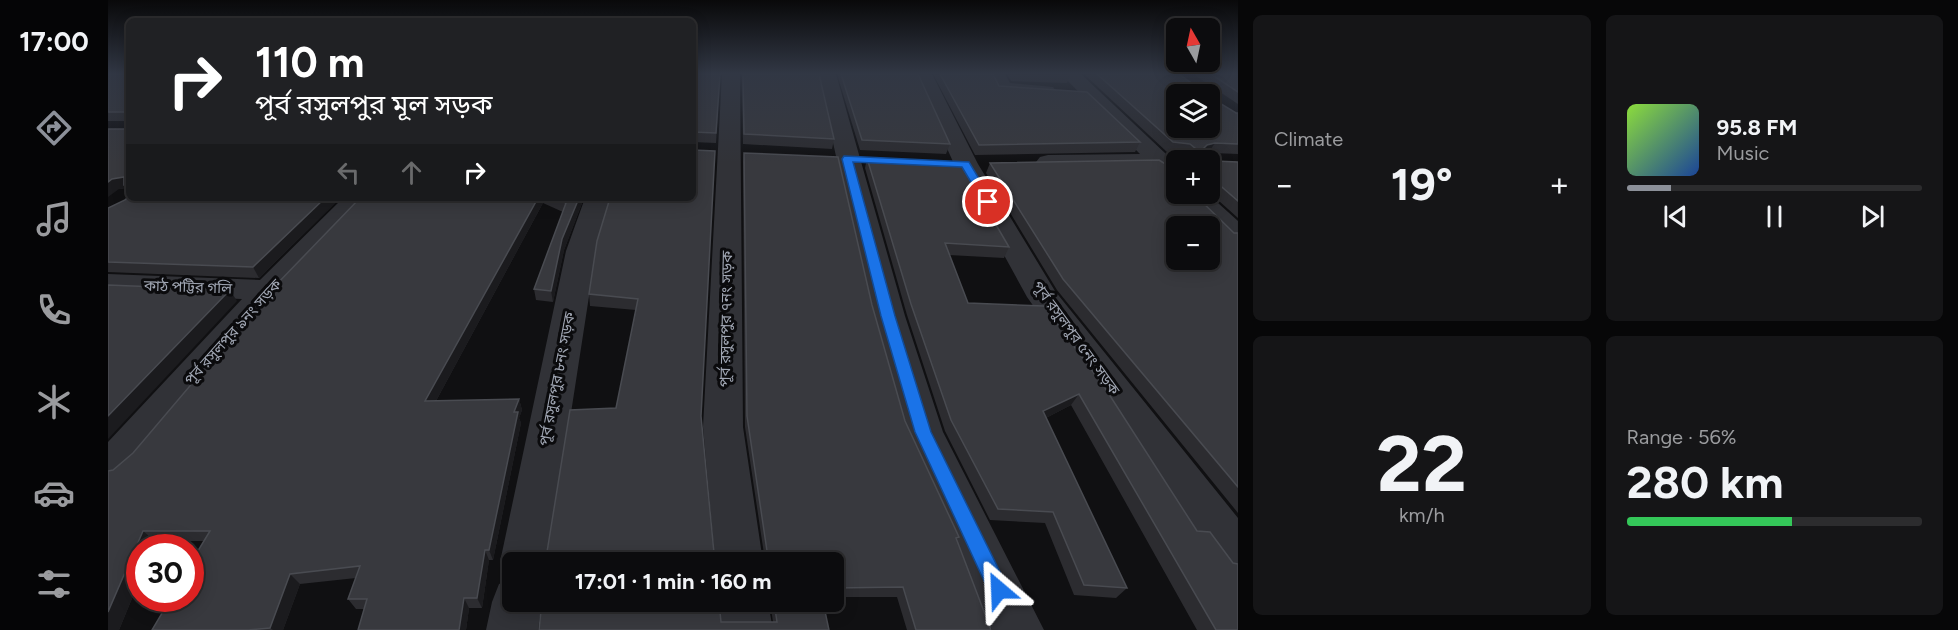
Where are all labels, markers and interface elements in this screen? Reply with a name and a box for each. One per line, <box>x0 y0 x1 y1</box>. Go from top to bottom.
north arrow <box>1166 18 1220 72</box>
map controls <box>1166 18 1220 270</box>
text: 17:00 <box>19 25 89 58</box>
text: 110 m <box>255 37 364 88</box>
icon: right <box>156 42 234 120</box>
button: layers <box>1166 84 1220 138</box>
text: পূর্ব রসুলপুর মূল সড়ক <box>255 88 493 121</box>
icon: directions <box>33 107 75 149</box>
text: 95.8 FM <box>1717 114 1797 141</box>
text: Climate <box>1274 127 1343 151</box>
text: Music <box>1717 141 1769 165</box>
button: + <box>1166 150 1220 204</box>
icon: left <box>332 156 365 189</box>
icon: ahead <box>395 156 428 189</box>
icon: right <box>458 156 491 189</box>
text: 19° <box>1391 157 1453 211</box>
text: − <box>1274 165 1295 204</box>
text: + <box>1549 165 1569 204</box>
pin <box>962 176 1013 227</box>
icon: arrive <box>971 185 1004 218</box>
icon: music <box>33 198 75 240</box>
icon: previous <box>1659 200 1692 233</box>
icon: pause <box>1758 200 1791 233</box>
icon: next <box>1856 200 1889 233</box>
button: − <box>1166 216 1220 270</box>
street label: পূর্ব রসুলপুর ৭নং সড়ক <box>716 250 736 387</box>
street label: পূর্ব রসুলপুর ৯নং সড়ক <box>181 275 286 389</box>
street label: কাঠ পট্টির গলি <box>143 276 233 298</box>
street label: পূর্ব রসুলপুর ৫নং সড়ক <box>1029 278 1124 399</box>
icon: phone <box>33 289 75 331</box>
street label: পূর্ব রসুলপুর ৮নং সড়ক <box>535 309 579 448</box>
icon: climate <box>33 381 75 423</box>
text: 22 <box>1377 417 1467 511</box>
text: Range · 56% <box>1627 425 1737 449</box>
text: 280 km <box>1627 455 1783 509</box>
icon: car <box>33 472 75 514</box>
text: km/h <box>1399 503 1445 527</box>
speed limit sign: 30 <box>126 534 204 612</box>
position arrow <box>967 558 1031 622</box>
icon: filters <box>33 563 75 605</box>
text: 17:01 · 1 min · 160 m <box>575 568 771 595</box>

